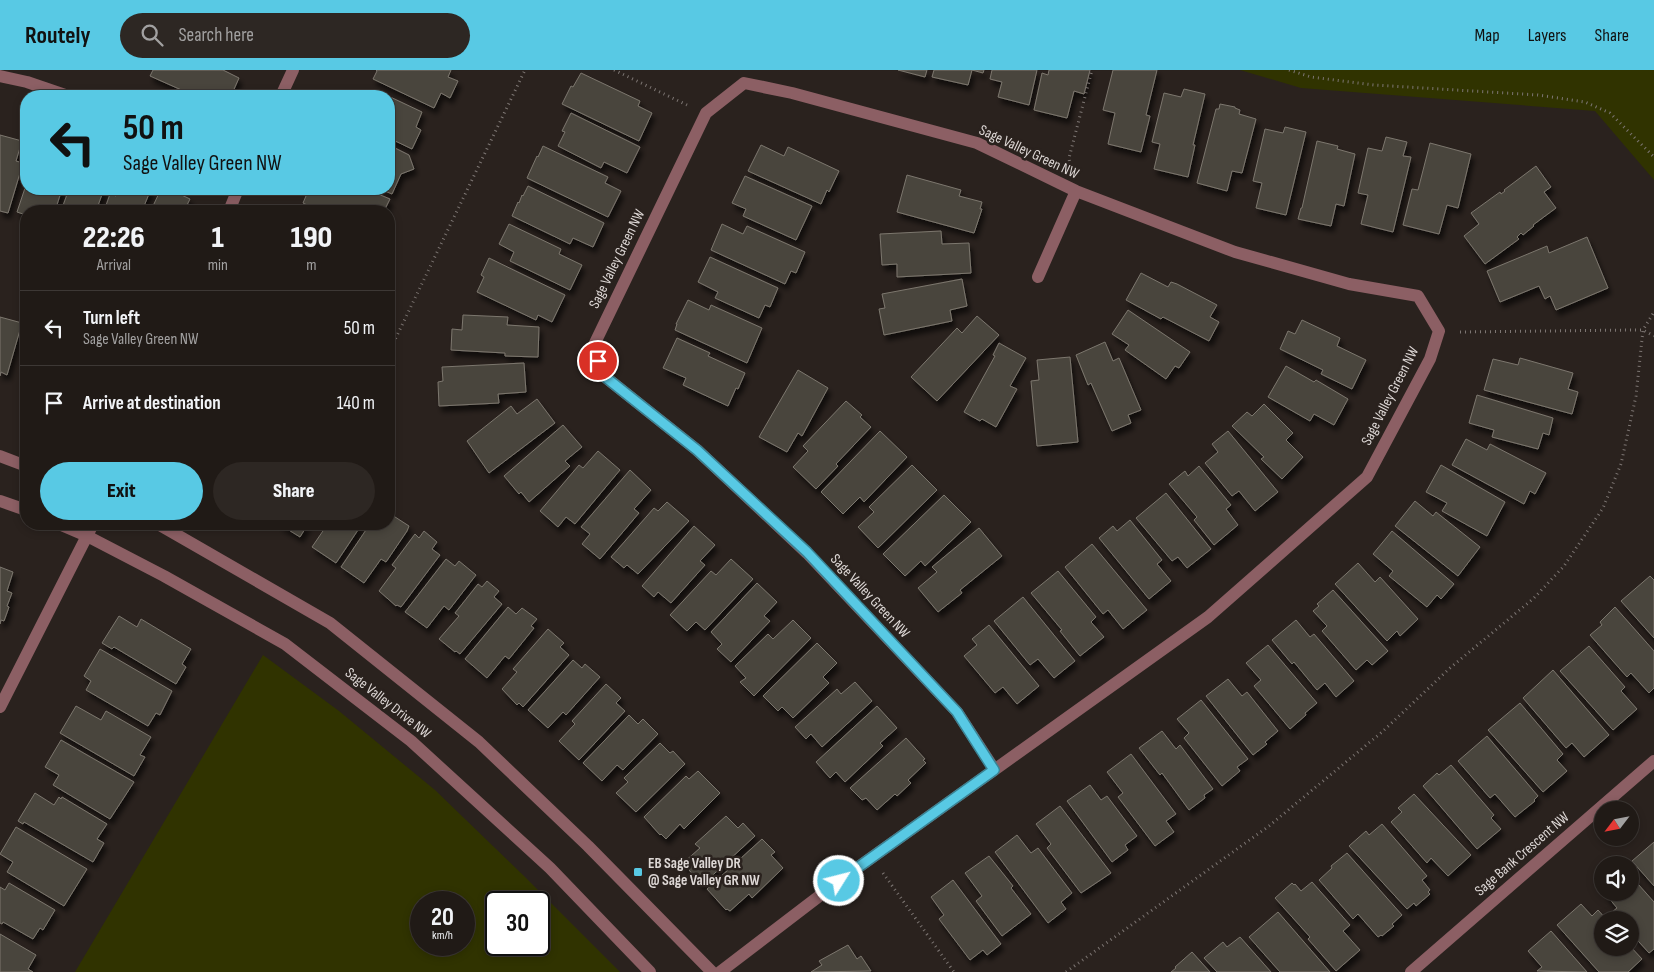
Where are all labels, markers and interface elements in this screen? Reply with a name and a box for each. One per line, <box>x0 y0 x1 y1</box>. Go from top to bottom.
search box <box>120 13 470 58</box>
text: Routely <box>25 21 90 50</box>
icon: search <box>138 21 166 49</box>
text: Search here <box>178 24 254 47</box>
text: Map <box>1475 25 1500 46</box>
text: Layers <box>1528 25 1567 46</box>
text: Share <box>1595 25 1629 46</box>
text: 50 m <box>123 107 184 150</box>
icon: left <box>40 110 105 175</box>
street label: Sage Valley Green NW <box>976 121 1082 184</box>
text: Sage Valley Green NW <box>123 150 282 177</box>
street label: Sage Valley Green NW <box>585 206 649 312</box>
text: 22:26 <box>83 220 145 256</box>
text: 1 <box>212 220 224 256</box>
text: 190 <box>291 220 332 256</box>
text: Arrival <box>97 256 131 275</box>
text: min <box>208 256 228 275</box>
text: m <box>306 256 317 275</box>
text: Turn left <box>83 307 140 330</box>
icon: left <box>40 314 68 342</box>
text: 50 m <box>344 317 375 340</box>
text: Sage Valley Green NW <box>83 330 198 349</box>
pin <box>577 340 619 382</box>
street label: Sage Valley Green NW <box>1357 343 1423 448</box>
icon: arrive <box>584 347 612 375</box>
icon: arrive <box>40 389 68 417</box>
text: Arrive at destination <box>83 392 221 415</box>
text: 140 m <box>337 392 375 415</box>
button: Exit <box>40 462 203 520</box>
button: Share <box>213 462 375 520</box>
street label: Sage Valley Green NW <box>826 550 914 642</box>
street label: Sage Valley Drive NW <box>341 663 435 743</box>
north arrow <box>1594 801 1639 846</box>
map controls <box>1594 801 1639 956</box>
street label: Sage Bank Crescent NW <box>1471 808 1573 900</box>
place label: EB Sage Valley DR @ Sage Valley GR NW <box>648 854 760 890</box>
position arrow <box>812 854 864 906</box>
button: sound <box>1594 856 1639 901</box>
marker: EB Sage Valley DR @ Sage Valley GR NW <box>632 866 644 878</box>
speed limit sign: 30 <box>485 891 550 956</box>
text: 20 <box>431 902 454 933</box>
button: layers <box>1594 911 1639 956</box>
text: km/h <box>432 928 453 943</box>

